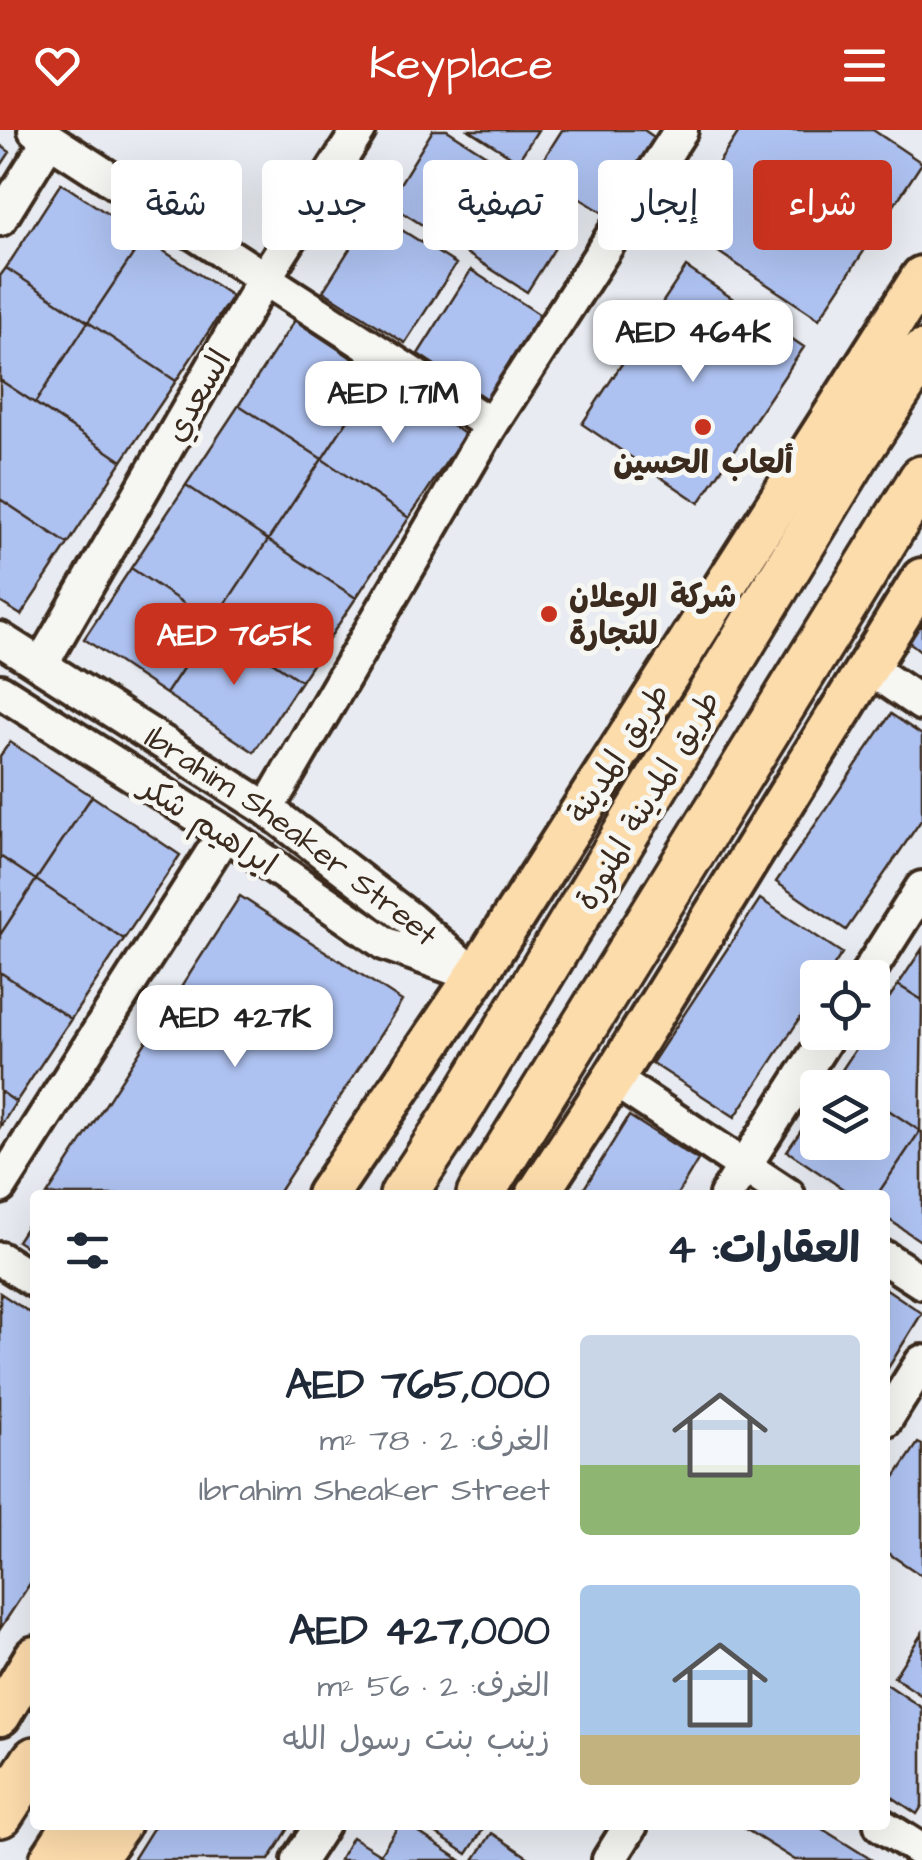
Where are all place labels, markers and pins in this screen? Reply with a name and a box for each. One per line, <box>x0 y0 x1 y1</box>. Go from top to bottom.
pin: AED 464K <box>590 300 796 385</box>
pin: AED 1.71M <box>279 361 507 446</box>
marker: ألعاب الحسين <box>692 416 714 438</box>
place label: ألعاب الحسين <box>613 441 794 486</box>
place label: شركة الوعلان للتجارة <box>569 575 736 657</box>
pin: AED 765K <box>131 603 337 688</box>
marker: شركة الوعلان للتجارة <box>538 603 560 625</box>
pin: AED 427K <box>132 985 338 1070</box>

